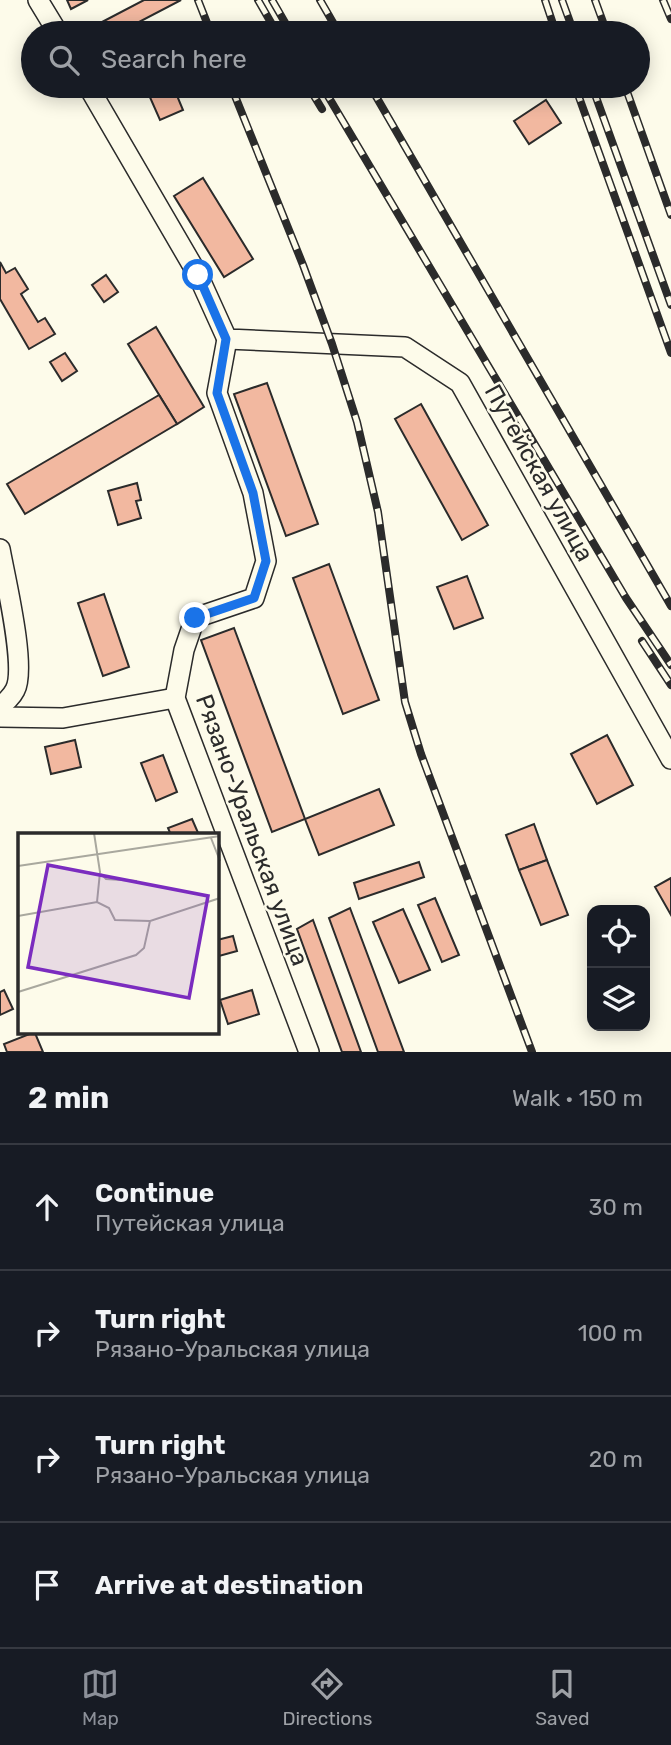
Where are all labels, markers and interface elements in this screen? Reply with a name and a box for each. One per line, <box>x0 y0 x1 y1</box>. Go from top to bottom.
search box <box>21 21 650 98</box>
icon: search <box>45 41 83 79</box>
text: Search here <box>101 44 247 75</box>
route start <box>182 259 213 290</box>
street label: Путейская улица <box>479 380 599 566</box>
route end <box>179 602 210 633</box>
street label: Рязано-Уральская улица <box>190 690 314 970</box>
inset map <box>18 833 219 1034</box>
map controls <box>587 905 650 1031</box>
button: locate <box>587 905 650 968</box>
button: layers <box>587 968 650 1031</box>
text: 2 min <box>28 1080 109 1116</box>
text: Walk · 150 m <box>512 1084 643 1112</box>
text: Continue <box>95 1178 214 1209</box>
icon: ahead <box>28 1188 66 1226</box>
text: 30 m <box>588 1193 643 1221</box>
text: Путейская улица <box>95 1209 285 1237</box>
text: Turn right <box>95 1304 225 1335</box>
icon: right <box>28 1314 66 1352</box>
text: 100 m <box>578 1319 643 1347</box>
text: Рязано-Уральская улица <box>95 1335 370 1363</box>
text: Turn right <box>95 1430 225 1461</box>
icon: right <box>28 1440 66 1478</box>
text: 20 m <box>589 1445 643 1473</box>
text: Рязано-Уральская улица <box>95 1461 370 1489</box>
icon: arrive <box>28 1566 66 1604</box>
text: Arrive at destination <box>95 1570 363 1601</box>
tab: Map <box>81 1665 119 1730</box>
tab: Directions <box>282 1665 372 1730</box>
tab: Saved <box>535 1665 590 1730</box>

